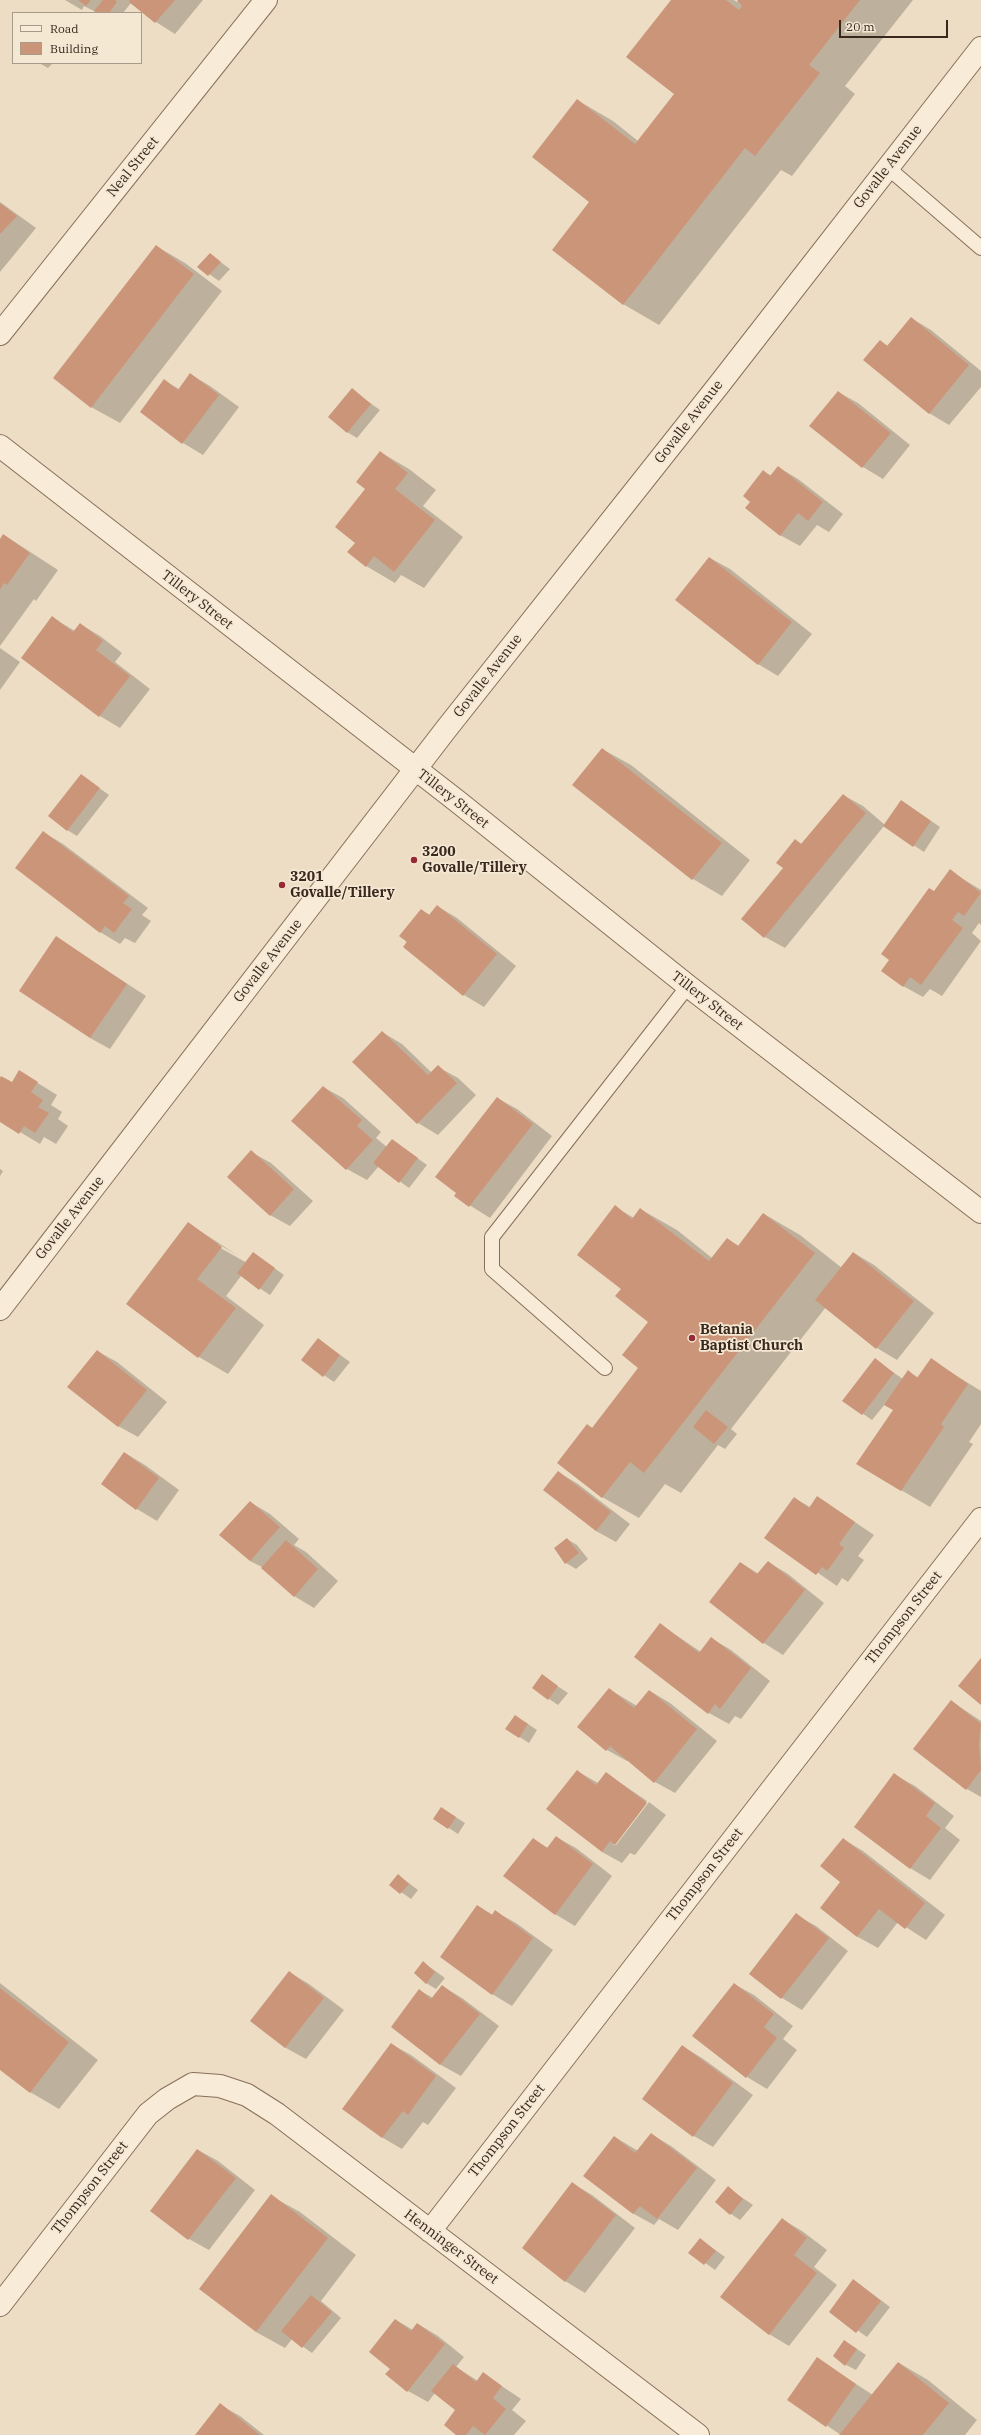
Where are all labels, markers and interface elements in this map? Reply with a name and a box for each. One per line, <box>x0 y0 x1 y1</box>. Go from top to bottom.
legend <box>12 12 142 64</box>
scale bar <box>841 12 950 38</box>
text: 20 m <box>846 19 875 34</box>
text: Road <box>50 21 79 36</box>
text: Building <box>50 41 98 56</box>
street label: Govalle Avenue <box>850 122 926 212</box>
street label: Neal Street <box>104 133 162 201</box>
street label: Govalle Avenue <box>651 377 727 467</box>
street label: Tillery Street <box>158 567 236 633</box>
street label: Govalle Avenue <box>450 631 526 721</box>
street label: Tillery Street <box>414 766 492 832</box>
place label: 3200 Govalle/Tillery <box>422 844 527 876</box>
marker: 3200 Govalle/Tillery <box>409 855 419 865</box>
place label: 3201 Govalle/Tillery <box>290 869 395 902</box>
marker: 3201 Govalle/Tillery <box>277 880 287 890</box>
street label: Govalle Avenue <box>230 916 306 1006</box>
street label: Tillery Street <box>668 968 746 1034</box>
street label: Govalle Avenue <box>32 1173 108 1263</box>
place label: Betania Baptist Church <box>700 1322 803 1354</box>
marker: Betania Baptist Church <box>687 1333 697 1343</box>
street label: Thompson Street <box>862 1568 946 1668</box>
street label: Thompson Street <box>663 1825 747 1925</box>
street label: Thompson Street <box>465 2081 549 2181</box>
street label: Thompson Street <box>48 2138 132 2238</box>
street label: Henninger Street <box>401 2206 501 2288</box>

